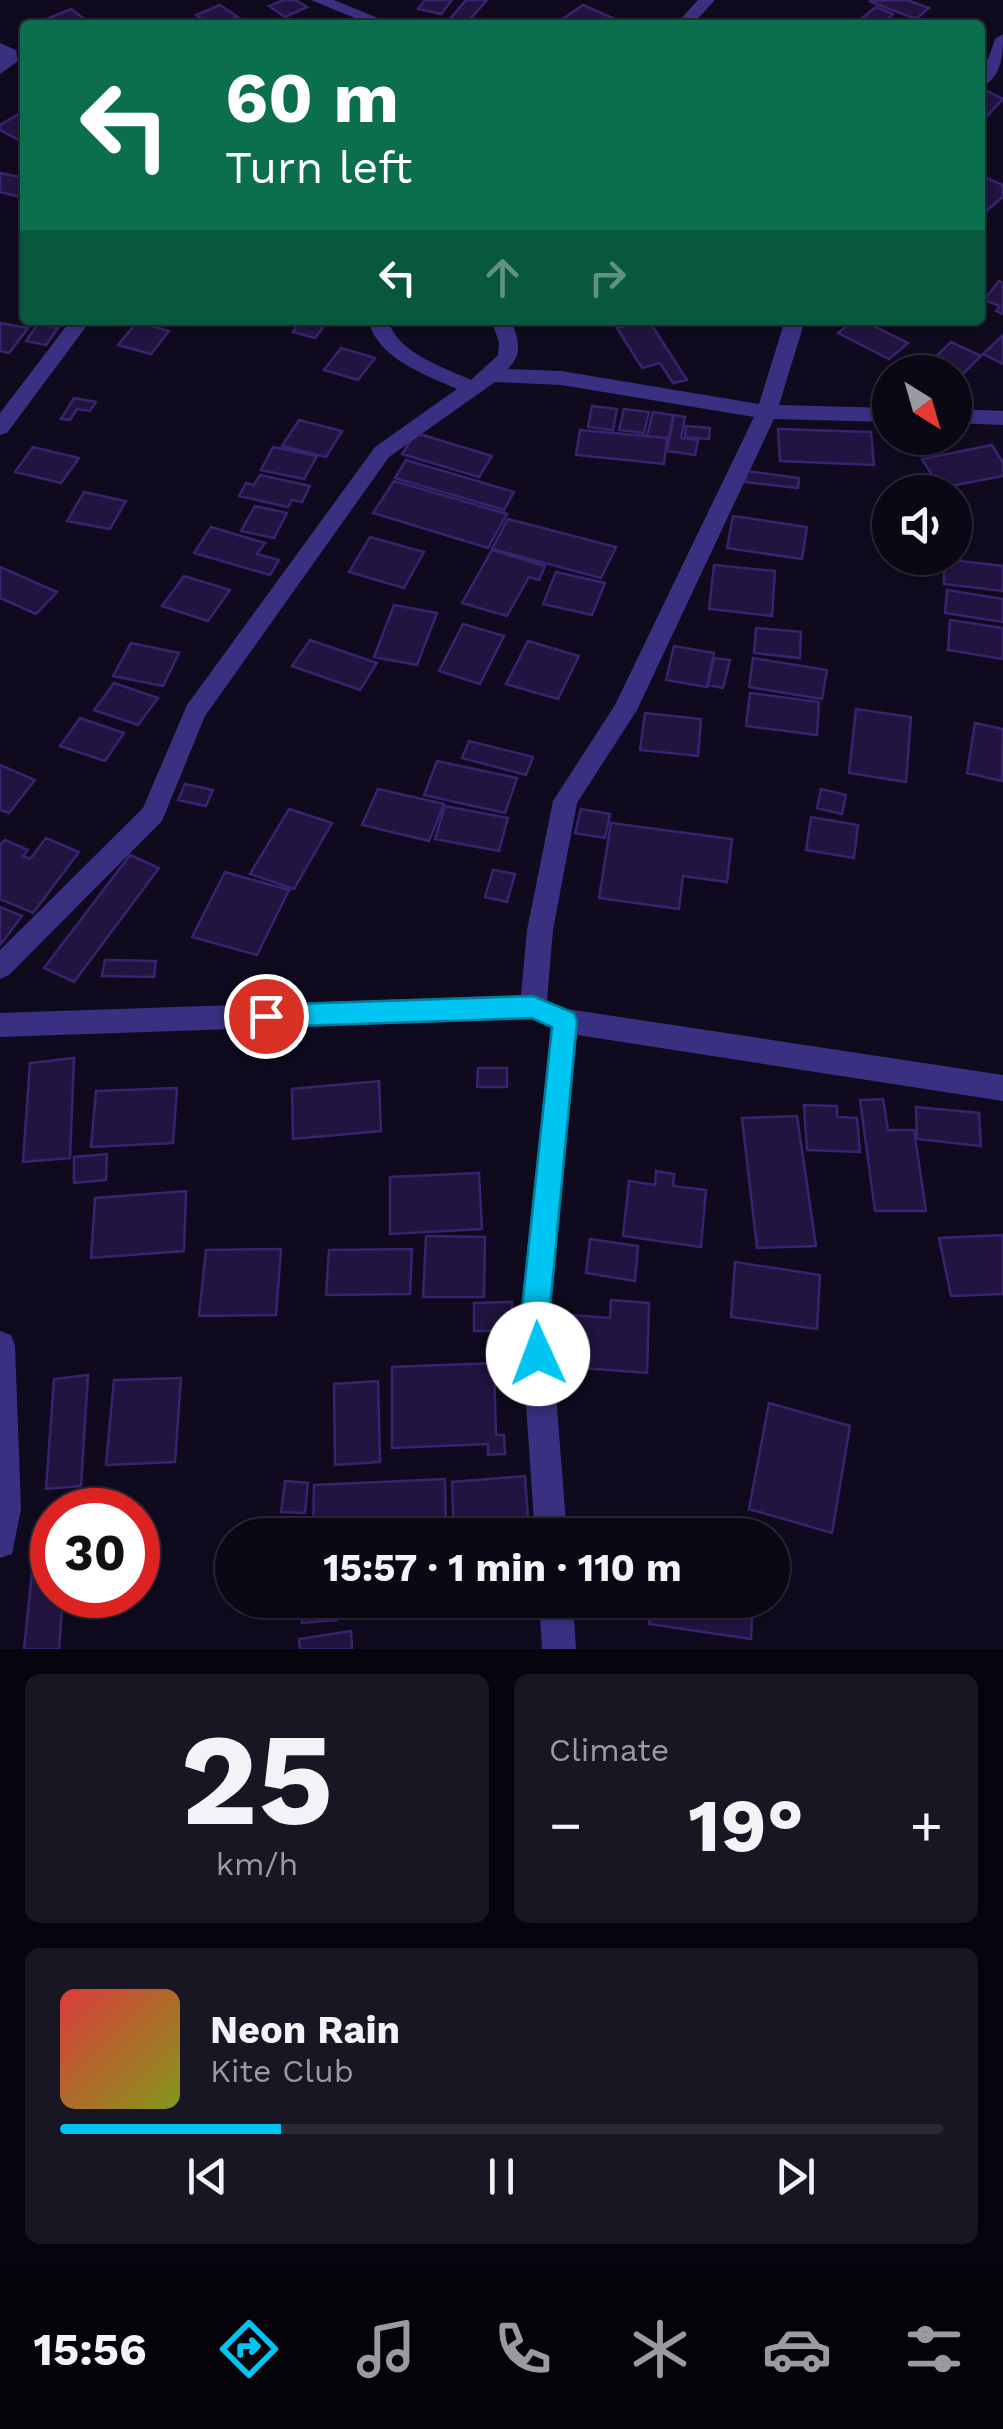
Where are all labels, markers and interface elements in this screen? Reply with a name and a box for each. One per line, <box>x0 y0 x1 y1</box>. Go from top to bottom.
text: 60 m <box>225 57 399 139</box>
icon: left <box>60 60 190 190</box>
text: Turn left <box>225 141 412 194</box>
icon: left <box>370 250 425 305</box>
icon: ahead <box>475 250 530 305</box>
icon: right <box>580 250 635 305</box>
north arrow <box>872 355 972 455</box>
map controls <box>872 355 972 575</box>
button: sound <box>872 475 972 575</box>
pin <box>224 974 309 1059</box>
icon: arrive <box>239 989 294 1044</box>
position arrow <box>486 1302 590 1406</box>
speed limit sign: 30 <box>30 1488 160 1618</box>
text: 15:57 · 1 min · 110 m <box>323 1546 682 1590</box>
text: 25 <box>180 1703 334 1856</box>
text: Climate <box>549 1731 669 1769</box>
text: 19° <box>688 1781 804 1869</box>
text: − <box>549 1793 582 1857</box>
text: + <box>910 1793 943 1857</box>
text: km/h <box>216 1845 298 1883</box>
text: Neon Rain <box>210 2008 400 2052</box>
text: Kite Club <box>210 2052 354 2090</box>
icon: previous <box>180 2149 235 2204</box>
icon: pause <box>474 2149 529 2204</box>
icon: next <box>768 2149 823 2204</box>
icon: directions <box>214 2314 284 2384</box>
icon: music <box>351 2314 421 2384</box>
icon: phone <box>488 2314 558 2384</box>
icon: climate <box>625 2314 695 2384</box>
icon: car <box>762 2314 832 2384</box>
icon: filters <box>899 2314 969 2384</box>
text: 15:56 <box>34 2323 147 2376</box>

